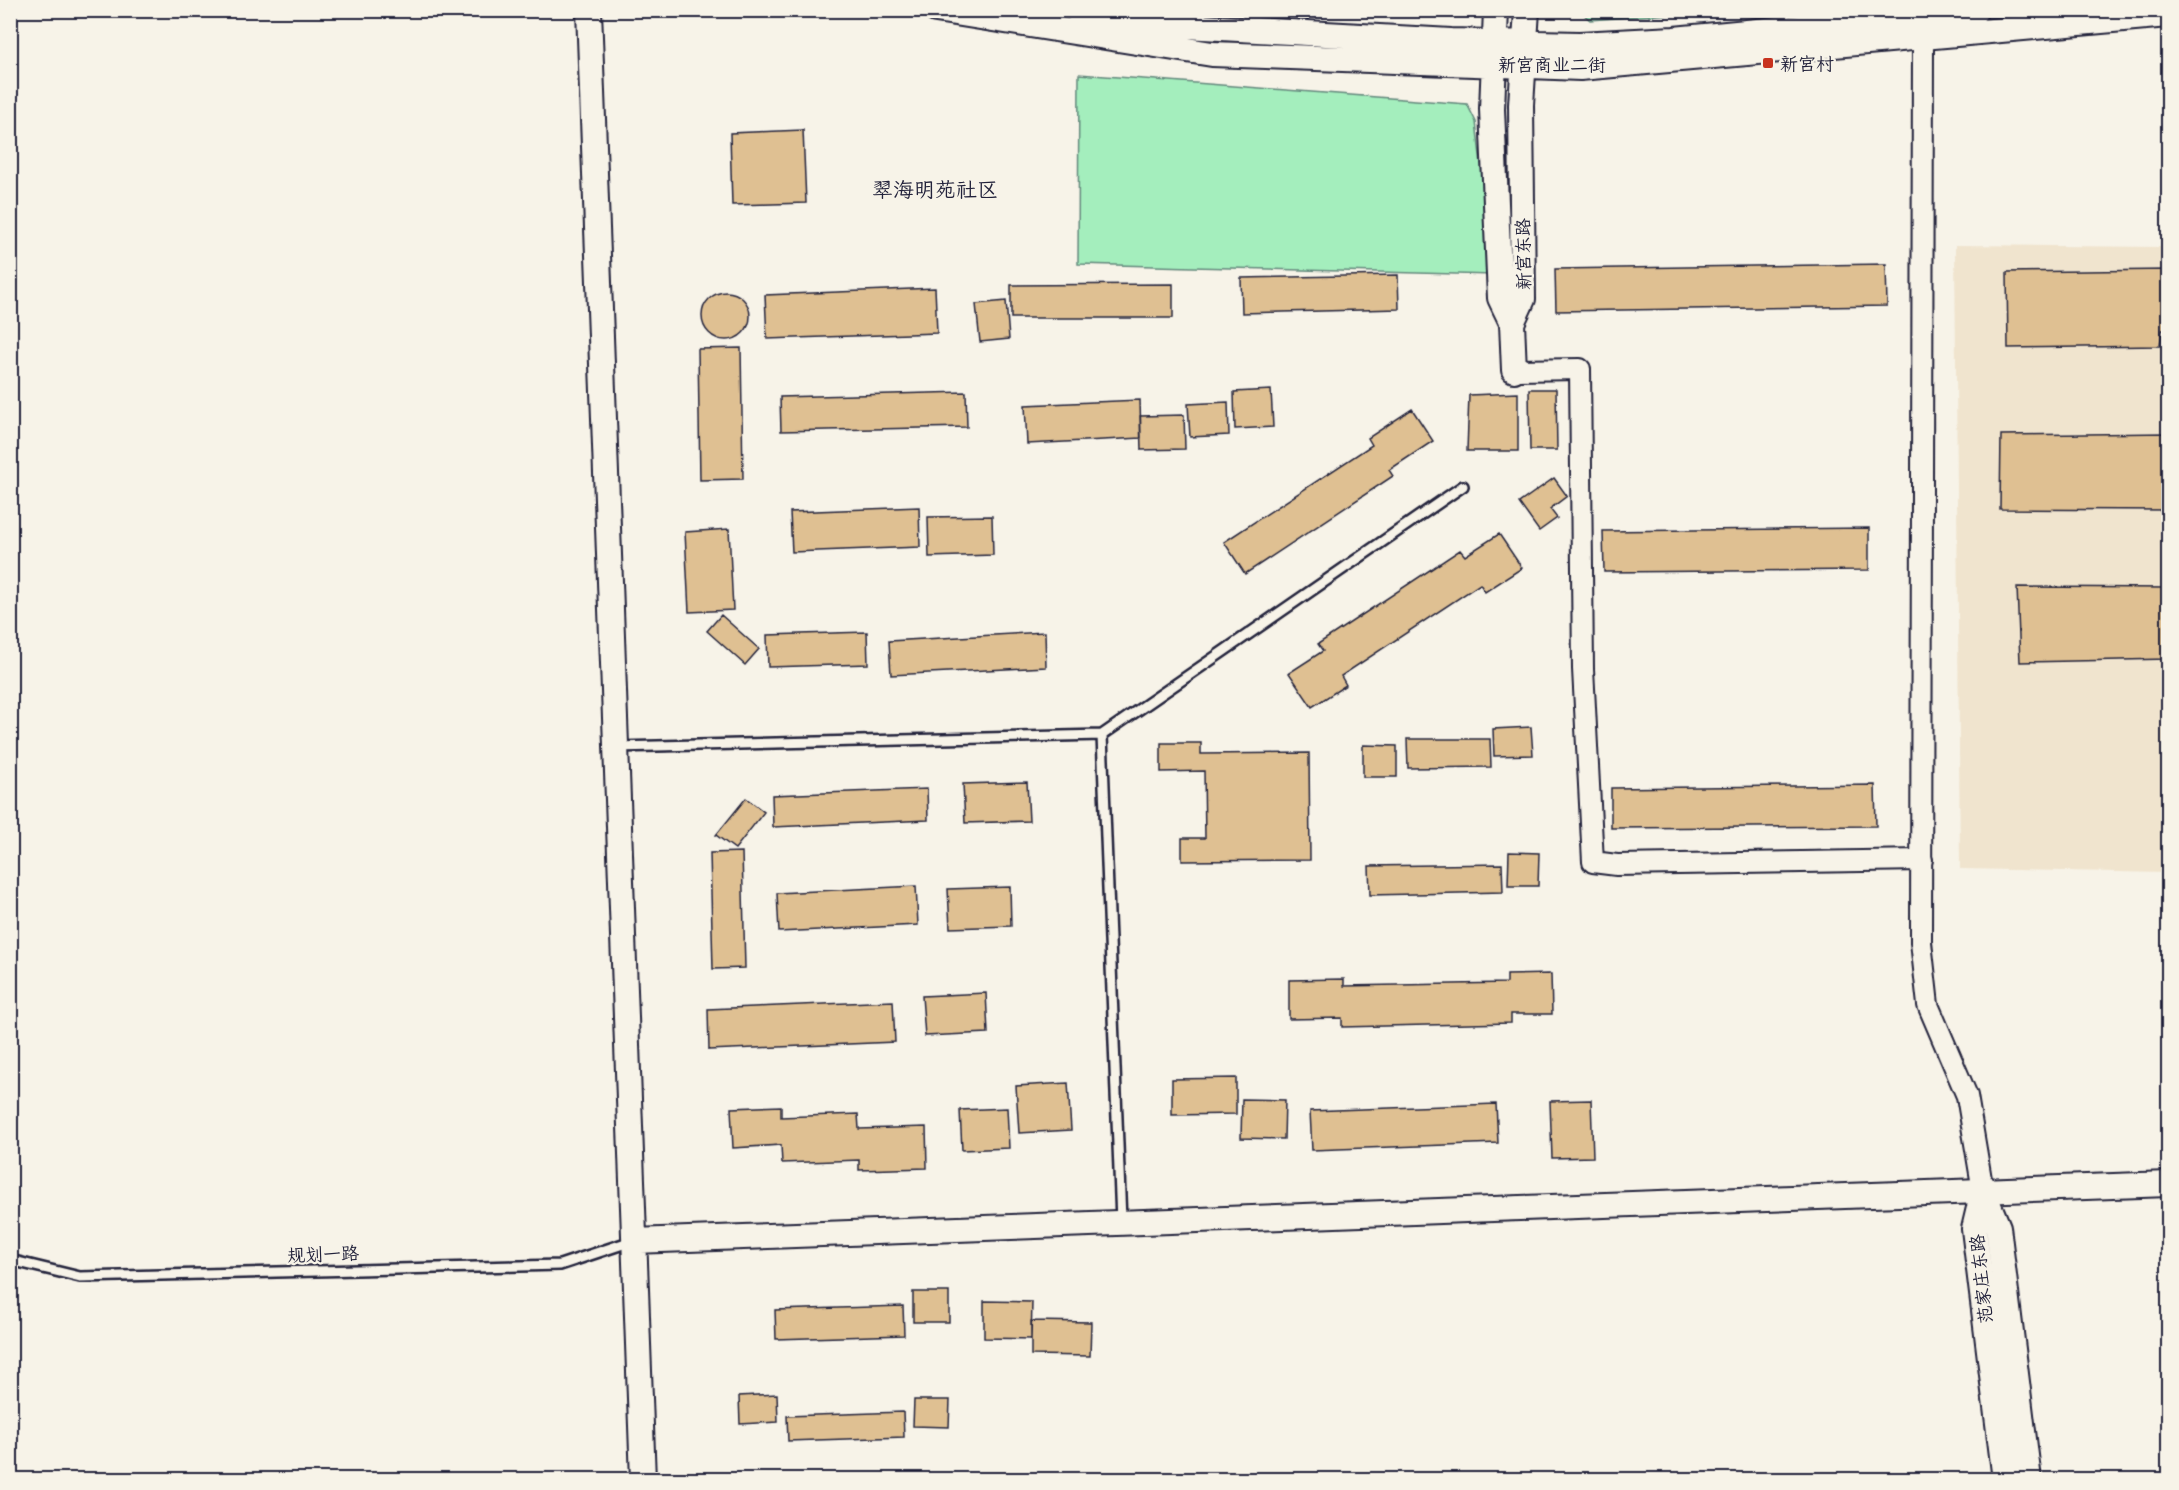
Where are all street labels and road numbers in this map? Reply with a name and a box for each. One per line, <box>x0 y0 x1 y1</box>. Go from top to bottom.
street label: 新宫商业二街 <box>1498 52 1606 77</box>
street label: 新宫东路 <box>1510 218 1536 290</box>
street label: 范家庄东路 <box>1964 1233 1998 1325</box>
street label: 规划一路 <box>287 1240 359 1268</box>

